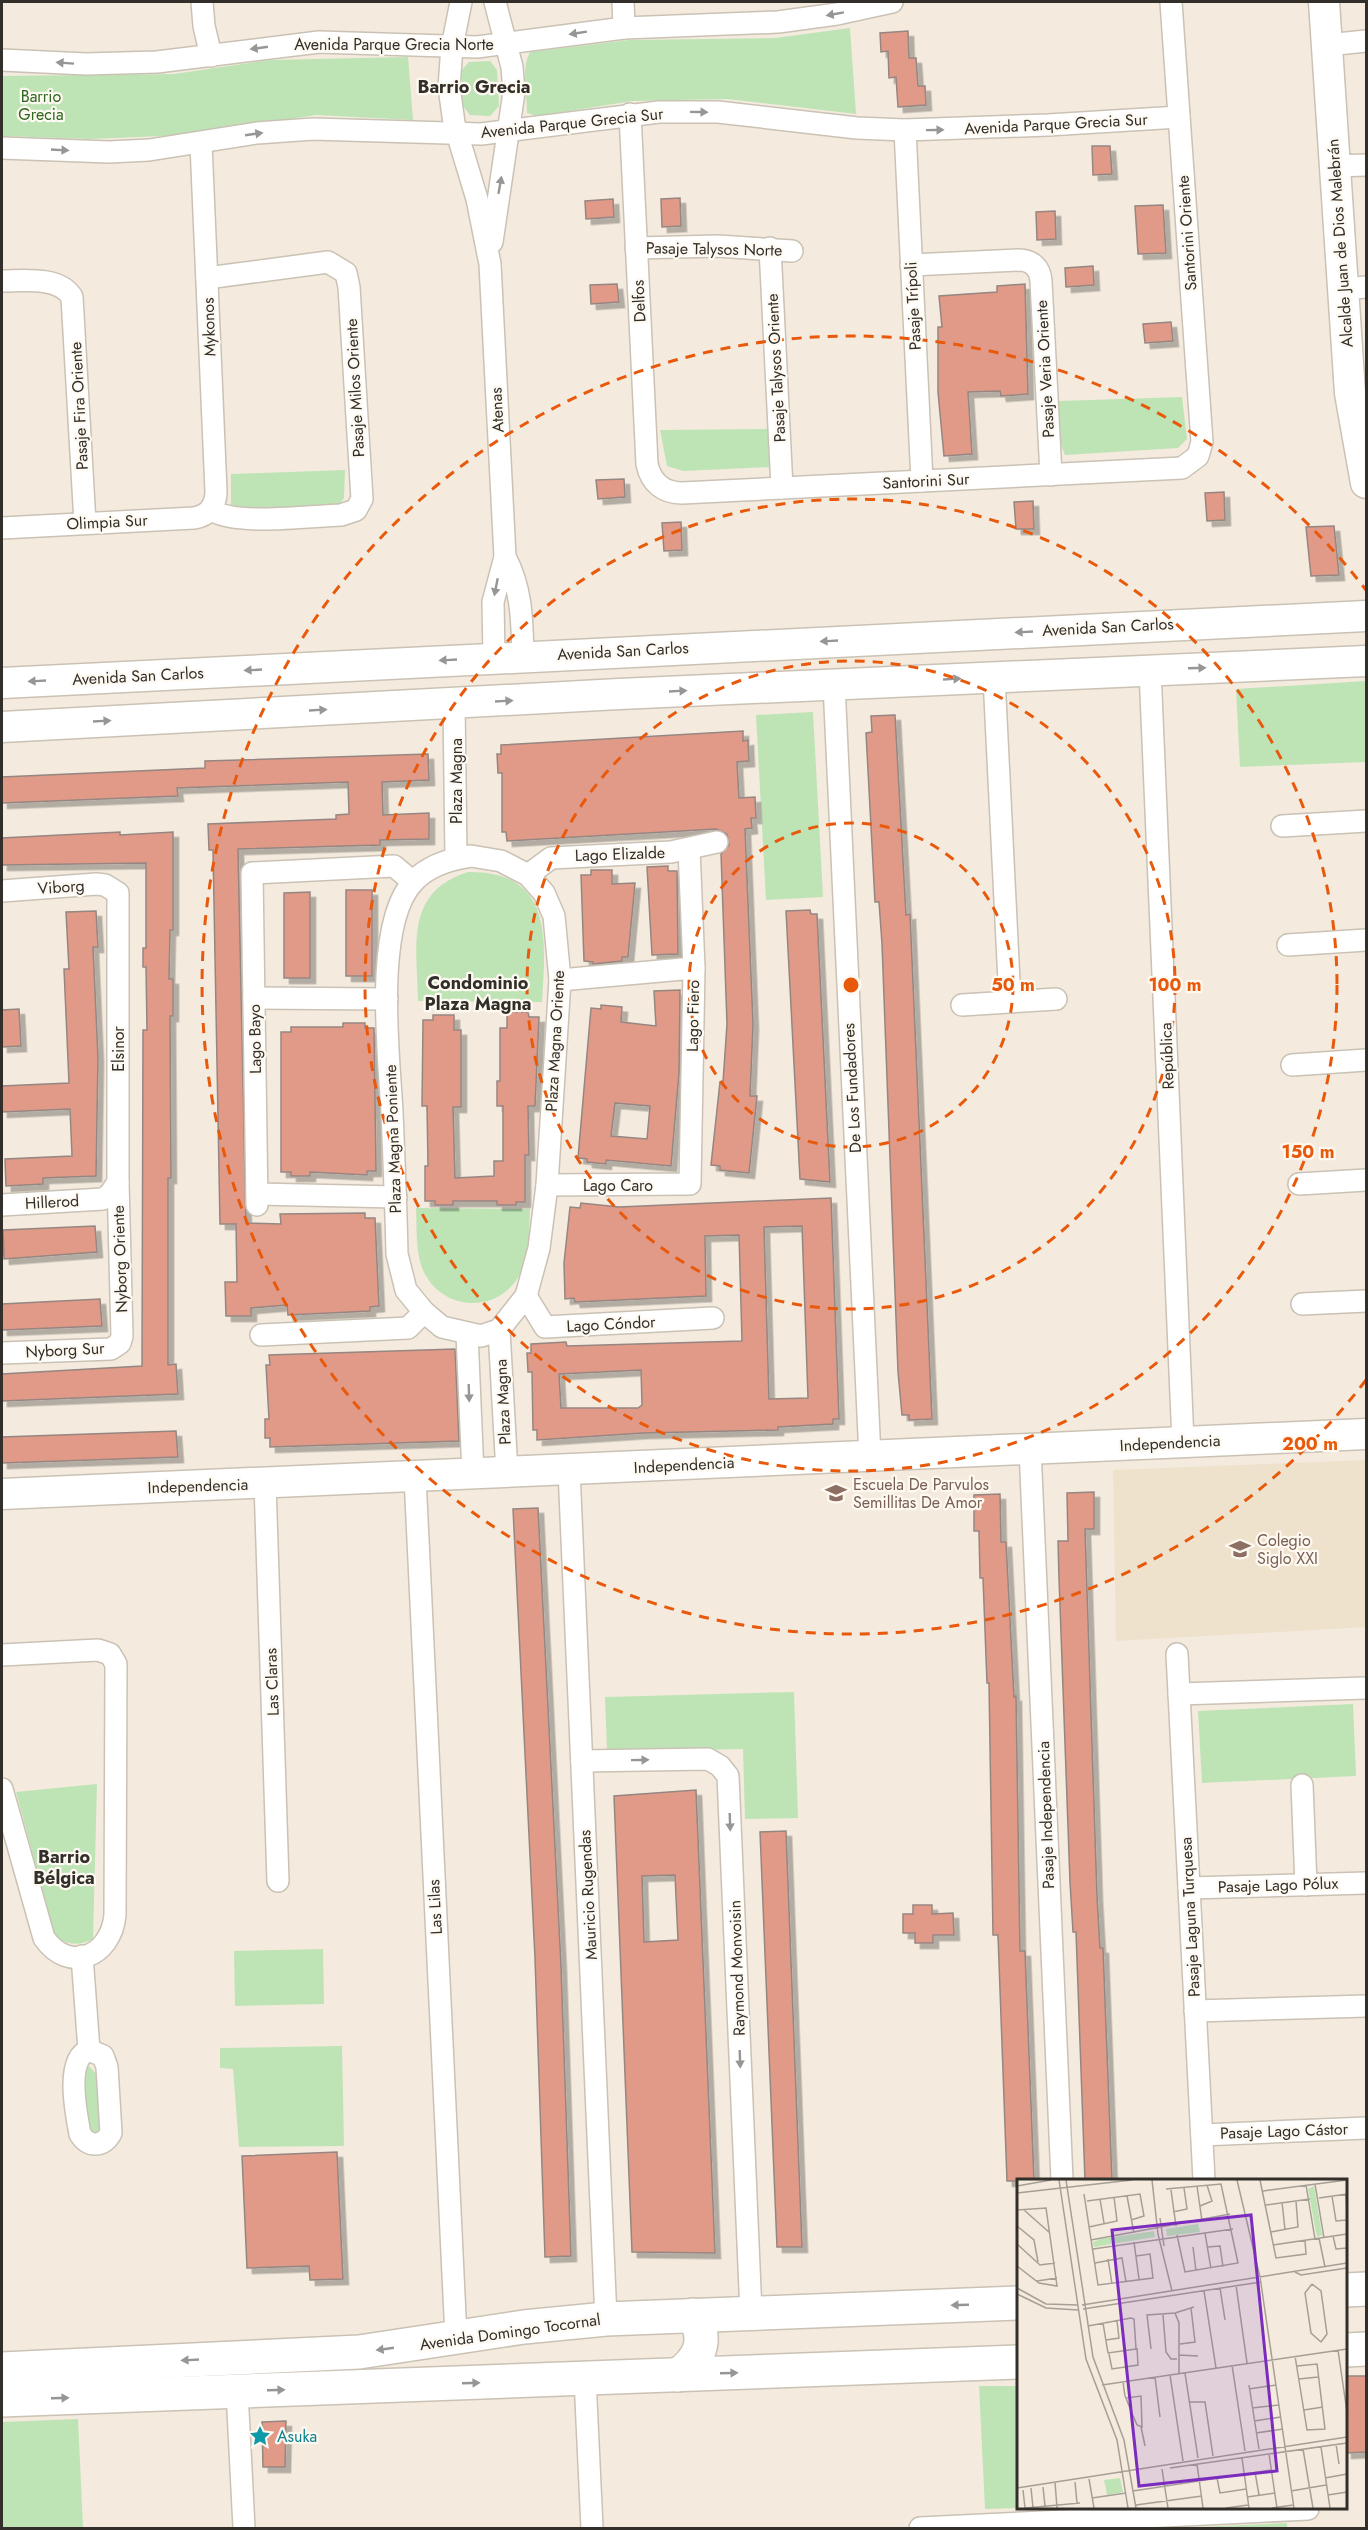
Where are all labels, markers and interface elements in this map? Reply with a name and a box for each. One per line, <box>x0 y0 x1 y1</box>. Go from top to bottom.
one-way arrow <box>826 10 845 19</box>
one-way arrow <box>569 29 588 38</box>
street label: Avenida Parque Grecia Norte <box>294 33 494 56</box>
one-way arrow <box>249 43 268 52</box>
one-way arrow <box>55 58 74 67</box>
district label: Barrio Grecia <box>417 74 531 100</box>
park label: Barrio Grecia <box>18 85 64 126</box>
street label: Avenida Parque Grecia Sur <box>479 102 665 144</box>
one-way arrow <box>689 107 708 117</box>
street label: Avenida Parque Grecia Sur <box>964 108 1149 140</box>
one-way arrow <box>925 125 944 135</box>
one-way arrow <box>244 130 263 139</box>
street label: Alcalde Juan de Dios Malebrán <box>1321 138 1359 348</box>
one-way arrow <box>50 146 69 155</box>
one-way arrow <box>495 175 504 194</box>
street label: Santorini Oriente <box>1172 175 1202 291</box>
street label: Pasaje Talysos Norte <box>646 236 782 262</box>
street label: Pasaje Trípoli <box>899 261 927 351</box>
street label: Delfos <box>626 279 652 323</box>
street label: Pasaje Talysos Oriente <box>761 293 791 443</box>
street label: Mykonos <box>196 297 222 357</box>
street label: Pasaje Veria Oriente <box>1030 300 1060 438</box>
street label: Pasaje Milos Oriente <box>340 318 370 458</box>
street label: Pasaje Fira Oriente <box>64 341 94 471</box>
street label: Atenas <box>484 387 510 433</box>
street label: Santorini Sur <box>882 467 971 495</box>
street label: Olimpia Sur <box>66 508 149 536</box>
one-way arrow <box>491 578 500 597</box>
street label: Avenida San Carlos <box>1042 612 1174 642</box>
one-way arrow <box>1014 627 1033 636</box>
street label: Avenida San Carlos <box>557 636 689 666</box>
one-way arrow <box>820 636 839 645</box>
one-way arrow <box>438 655 457 664</box>
street label: Avenida San Carlos <box>72 661 204 691</box>
one-way arrow <box>1188 664 1207 673</box>
one-way arrow <box>243 666 262 675</box>
one-way arrow <box>943 674 962 683</box>
one-way arrow <box>28 677 47 686</box>
one-way arrow <box>668 687 687 696</box>
one-way arrow <box>494 696 513 705</box>
one-way arrow <box>308 706 327 715</box>
one-way arrow <box>92 717 111 726</box>
street label: Plaza Magna <box>445 738 468 824</box>
street label: Lago Elizalde <box>574 841 666 867</box>
street label: Viborg <box>37 874 85 900</box>
district label: Condominio Plaza Magna <box>424 970 532 1017</box>
street label: Plaza Magna Oriente <box>540 970 570 1112</box>
text: 50 m <box>991 972 1035 998</box>
text: 100 m <box>1148 972 1202 998</box>
centre of rings <box>841 975 861 995</box>
street label: Lago Fiero <box>681 980 705 1052</box>
street label: Lago Bayo <box>243 1004 267 1074</box>
street label: De Los Fundadores <box>837 1022 867 1154</box>
street label: República <box>1154 1022 1180 1090</box>
street label: Elsinor <box>107 1026 130 1072</box>
street label: Plaza Magna Poniente <box>379 1064 407 1214</box>
text: 150 m <box>1282 1139 1334 1165</box>
street label: Lago Caro <box>583 1174 653 1197</box>
street label: Hillerod <box>24 1189 80 1215</box>
street label: Nyborg Oriente <box>107 1205 133 1313</box>
street label: Lago Cóndor <box>566 1310 657 1338</box>
street label: Nyborg Sur <box>25 1336 106 1364</box>
street label: Plaza Magna <box>489 1359 517 1445</box>
one-way arrow <box>465 1383 474 1402</box>
street label: Independencia <box>1119 1429 1221 1457</box>
text: 200 m <box>1282 1431 1338 1457</box>
street label: Independencia <box>633 1451 735 1479</box>
street label: Independencia <box>147 1473 249 1499</box>
place label: Escuela De Parvulos Semillitas De Amor <box>853 1473 989 1514</box>
school or university icon: Escuela De Parvulos Semillitas De Amor <box>824 1481 848 1505</box>
place label: Colegio Siglo XXI <box>1257 1529 1318 1570</box>
school or university icon: Colegio Siglo XXI <box>1228 1537 1252 1561</box>
street label: Las Claras <box>259 1648 285 1716</box>
street label: Pasaje Independencia <box>1032 1741 1060 1889</box>
one-way arrow <box>631 1755 650 1765</box>
one-way arrow <box>726 1812 735 1831</box>
street label: Mauricio Rugendas <box>573 1829 603 1961</box>
street label: Pasaje Laguna Turquesa <box>1174 1836 1206 1998</box>
district label: Barrio Bélgica <box>33 1844 95 1891</box>
street label: Pasaje Lago Pólux <box>1217 1871 1339 1899</box>
street label: Las Lilas <box>422 1879 448 1935</box>
street label: Raymond Monvoisin <box>723 1900 751 2036</box>
one-way arrow <box>736 2049 745 2068</box>
street label: Pasaje Lago Cástor <box>1220 2117 1349 2145</box>
inset map <box>1017 2179 1347 2509</box>
one-way arrow <box>951 2300 970 2309</box>
street label: Avenida Domingo Tocornal <box>418 2308 602 2356</box>
one-way arrow <box>375 2344 394 2354</box>
one-way arrow <box>181 2356 200 2365</box>
one-way arrow <box>719 2369 738 2378</box>
one-way arrow <box>461 2378 480 2387</box>
one-way arrow <box>266 2385 285 2395</box>
one-way arrow <box>50 2393 69 2402</box>
place icon: Asuka <box>248 2424 272 2448</box>
place label: Asuka <box>277 2425 317 2448</box>

